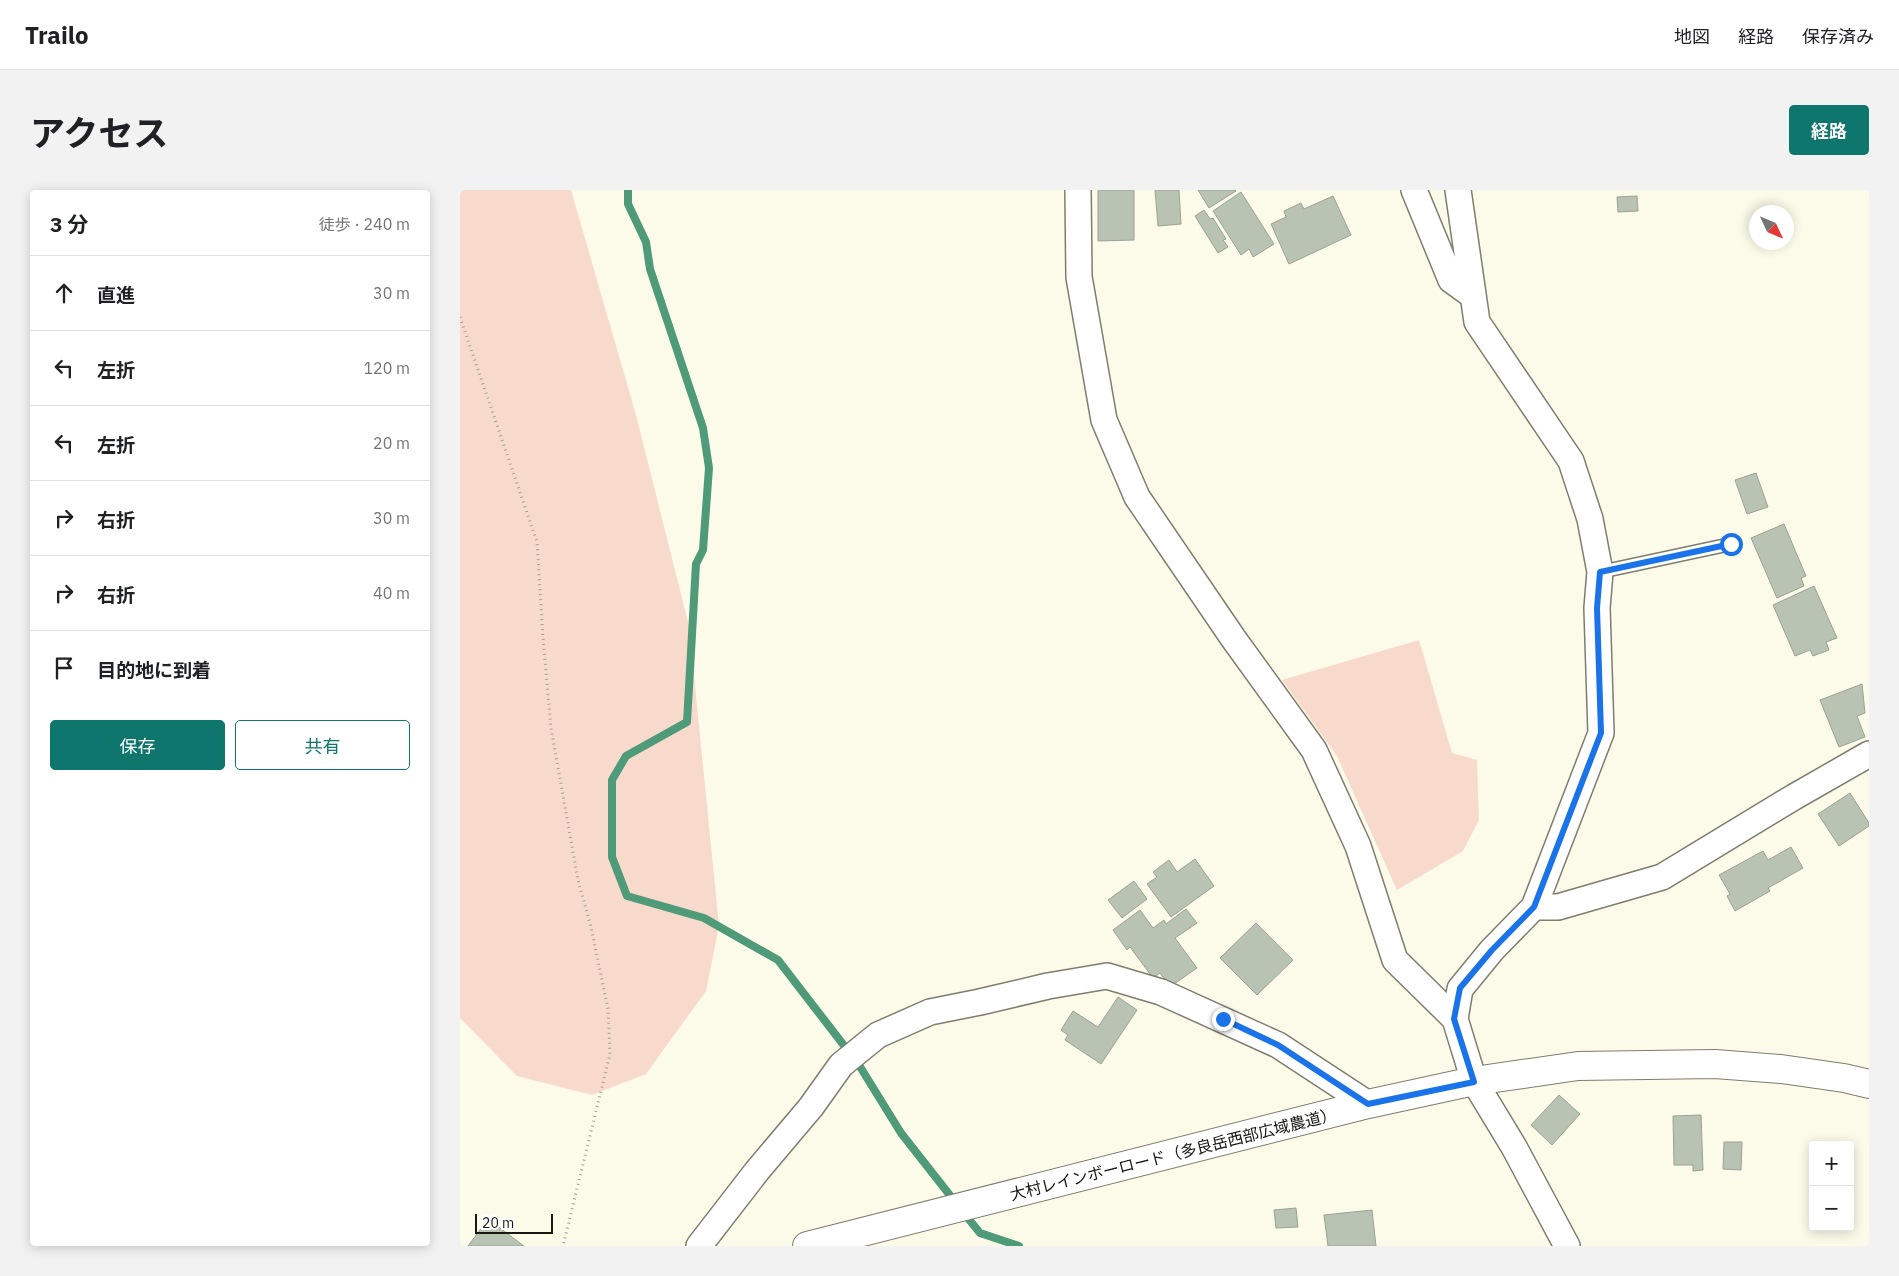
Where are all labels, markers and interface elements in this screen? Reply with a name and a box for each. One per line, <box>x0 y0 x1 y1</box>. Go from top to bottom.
text: Trailo <box>25 19 89 51</box>
text: 地図 <box>1674 25 1710 48</box>
text: 経路 <box>1738 25 1774 48</box>
text: 保存済み <box>1802 25 1874 48</box>
button: 経路 <box>1789 105 1869 155</box>
text: アクセス <box>30 110 168 156</box>
north arrow <box>1749 205 1794 250</box>
text: 3 分 <box>50 210 89 238</box>
text: 徒歩 · 240 m <box>319 214 410 234</box>
icon: ahead <box>50 279 78 307</box>
text: 直進 <box>97 283 135 307</box>
text: 30 m <box>373 283 410 303</box>
icon: left <box>50 354 78 382</box>
text: 左折 <box>97 358 135 382</box>
text: 120 m <box>363 358 410 378</box>
icon: left <box>50 429 78 457</box>
text: 左折 <box>97 433 135 457</box>
text: 20 m <box>373 433 410 453</box>
icon: right <box>50 504 78 532</box>
text: 右折 <box>97 508 135 532</box>
text: 30 m <box>373 508 410 528</box>
route start <box>1720 533 1743 556</box>
icon: right <box>50 579 78 607</box>
text: 右折 <box>97 583 135 607</box>
text: 40 m <box>373 583 410 603</box>
icon: arrive <box>50 654 78 682</box>
text: 目的地に到着 <box>97 658 211 682</box>
button: 保存 <box>50 720 225 770</box>
button: 共有 <box>235 720 410 770</box>
route end <box>1212 1008 1235 1031</box>
street label: 大村レインボーロード（多良岳西部広域農道） <box>1008 1104 1338 1204</box>
map controls <box>1809 1141 1854 1231</box>
button: + <box>1809 1141 1854 1186</box>
button: − <box>1809 1186 1854 1231</box>
scale bar <box>475 1211 552 1234</box>
text: 20 m <box>482 1214 514 1232</box>

